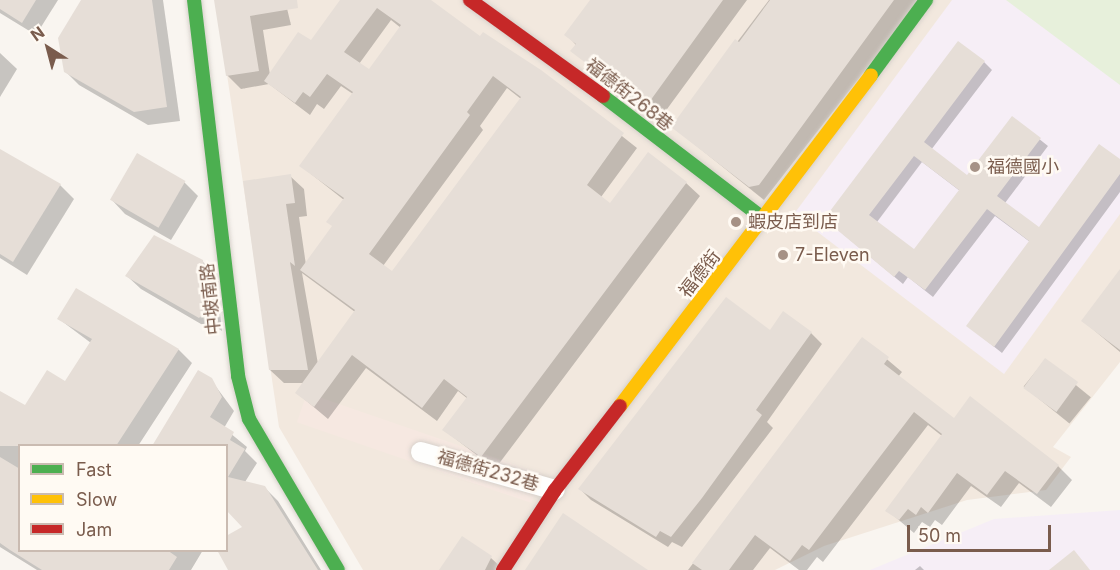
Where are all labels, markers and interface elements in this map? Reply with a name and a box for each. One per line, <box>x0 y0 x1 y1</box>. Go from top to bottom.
north arrow <box>18 18 78 78</box>
text: N <box>27 22 48 45</box>
street label: 福德街268巷 <box>581 54 677 136</box>
place label: 福德國小 <box>987 156 1059 178</box>
marker: 福德國小 <box>968 160 982 174</box>
place label: 蝦皮店到店 <box>748 211 838 233</box>
marker: 蝦皮店到店 <box>729 215 743 229</box>
place label: 7-Eleven <box>795 244 870 266</box>
street label: 福德街 <box>675 246 725 302</box>
marker: 7-Eleven <box>776 248 790 262</box>
street label: 中坡南路 <box>196 262 226 336</box>
legend <box>18 444 228 552</box>
street label: 福德街232巷 <box>435 446 541 496</box>
text: Fast <box>76 459 112 480</box>
text: Slow <box>76 489 117 510</box>
scale bar <box>910 513 1054 551</box>
text: Jam <box>76 519 112 540</box>
text: 50 m <box>918 525 961 546</box>

